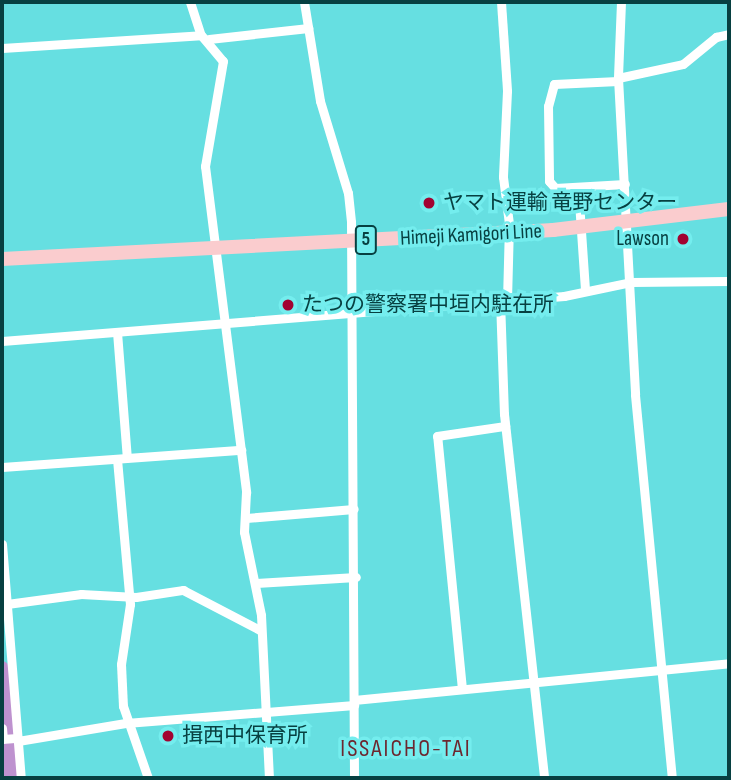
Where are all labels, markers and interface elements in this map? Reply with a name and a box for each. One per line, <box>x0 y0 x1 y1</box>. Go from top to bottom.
place label: ヤマト運輸 竜野センター <box>443 190 677 216</box>
marker: ヤマト運輸 竜野センター <box>421 195 437 211</box>
street label: Himeji Kamigori Line <box>400 219 542 251</box>
road number: 5 <box>354 224 378 256</box>
place label: Lawson <box>616 226 669 252</box>
marker: Lawson <box>675 231 691 247</box>
place label: たつの警察署中垣内駐在所 <box>302 292 554 318</box>
marker: たつの警察署中垣内駐在所 <box>280 297 296 313</box>
place label: 揖西中保育所 <box>182 723 308 749</box>
marker: 揖西中保育所 <box>160 728 176 744</box>
district label: ISSAICHO-TAI <box>342 735 470 763</box>

